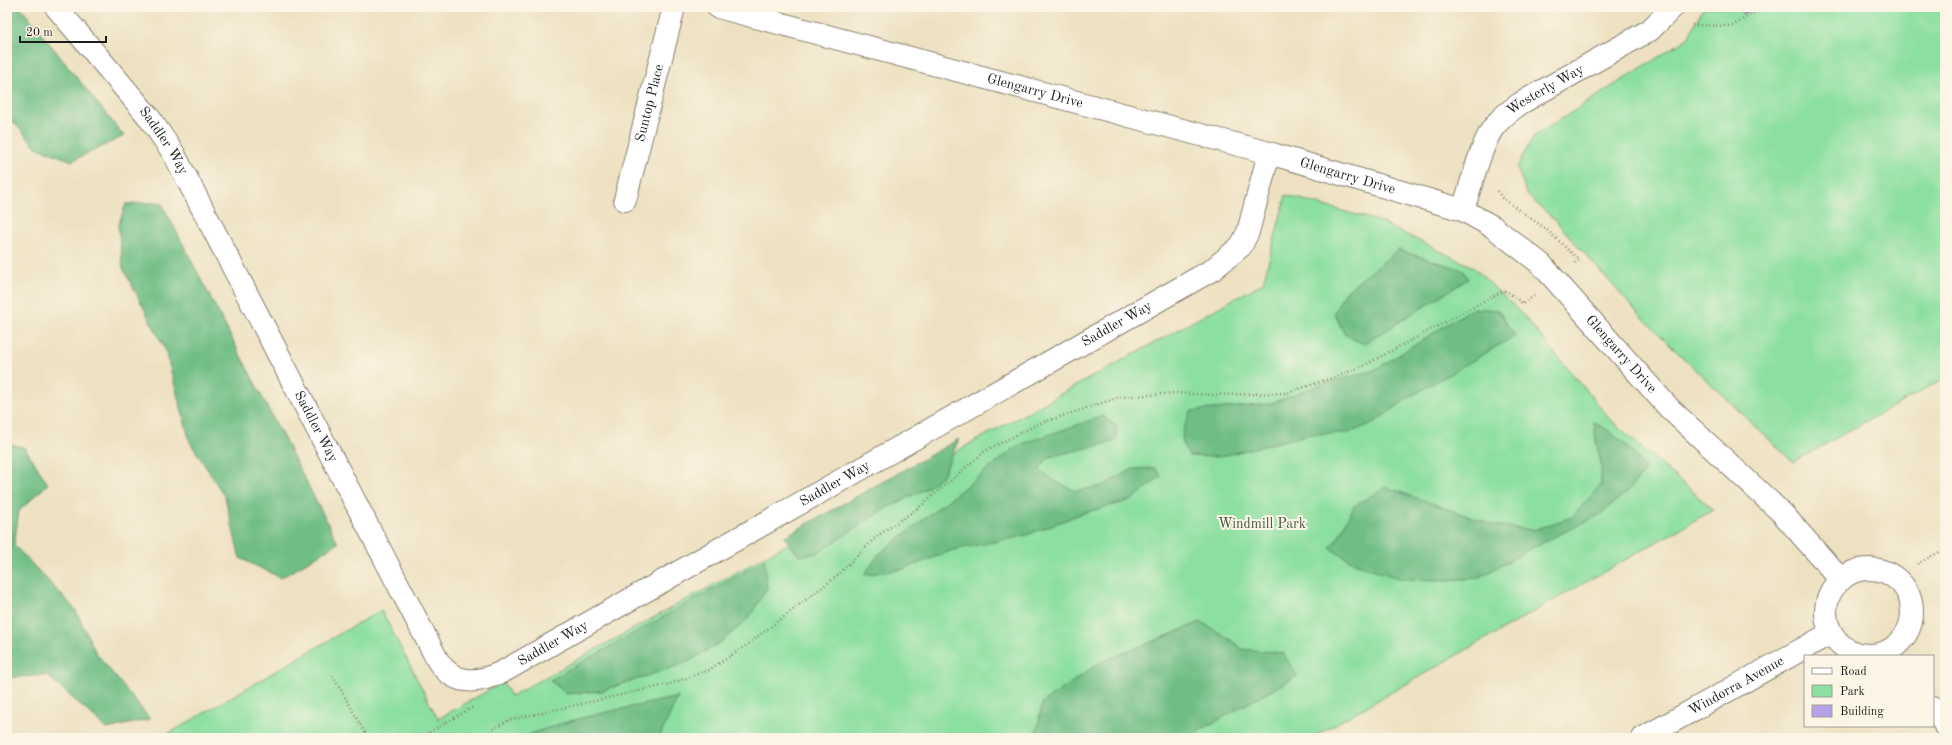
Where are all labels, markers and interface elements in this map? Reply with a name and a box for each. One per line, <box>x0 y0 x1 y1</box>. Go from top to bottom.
scale bar <box>20 18 106 44</box>
text: 20 m <box>26 27 53 39</box>
street label: Westerly Way <box>1504 62 1587 118</box>
street label: Suntop Place <box>633 63 666 143</box>
street label: Glengarry Drive <box>985 72 1085 110</box>
street label: Saddler Way <box>136 104 191 178</box>
street label: Glengarry Drive <box>1298 155 1397 197</box>
street label: Saddler Way <box>1079 298 1155 349</box>
street label: Glengarry Drive <box>1583 313 1659 396</box>
street label: Saddler Way <box>292 389 340 465</box>
street label: Saddler Way <box>797 458 873 509</box>
park label: Windmill Park <box>1218 517 1306 531</box>
street label: Saddler Way <box>515 618 591 669</box>
street label: Windorra Avenue <box>1686 654 1786 718</box>
legend <box>1804 655 1934 727</box>
text: Road <box>1840 666 1867 678</box>
text: Park <box>1840 686 1865 698</box>
text: Building <box>1840 706 1884 718</box>

